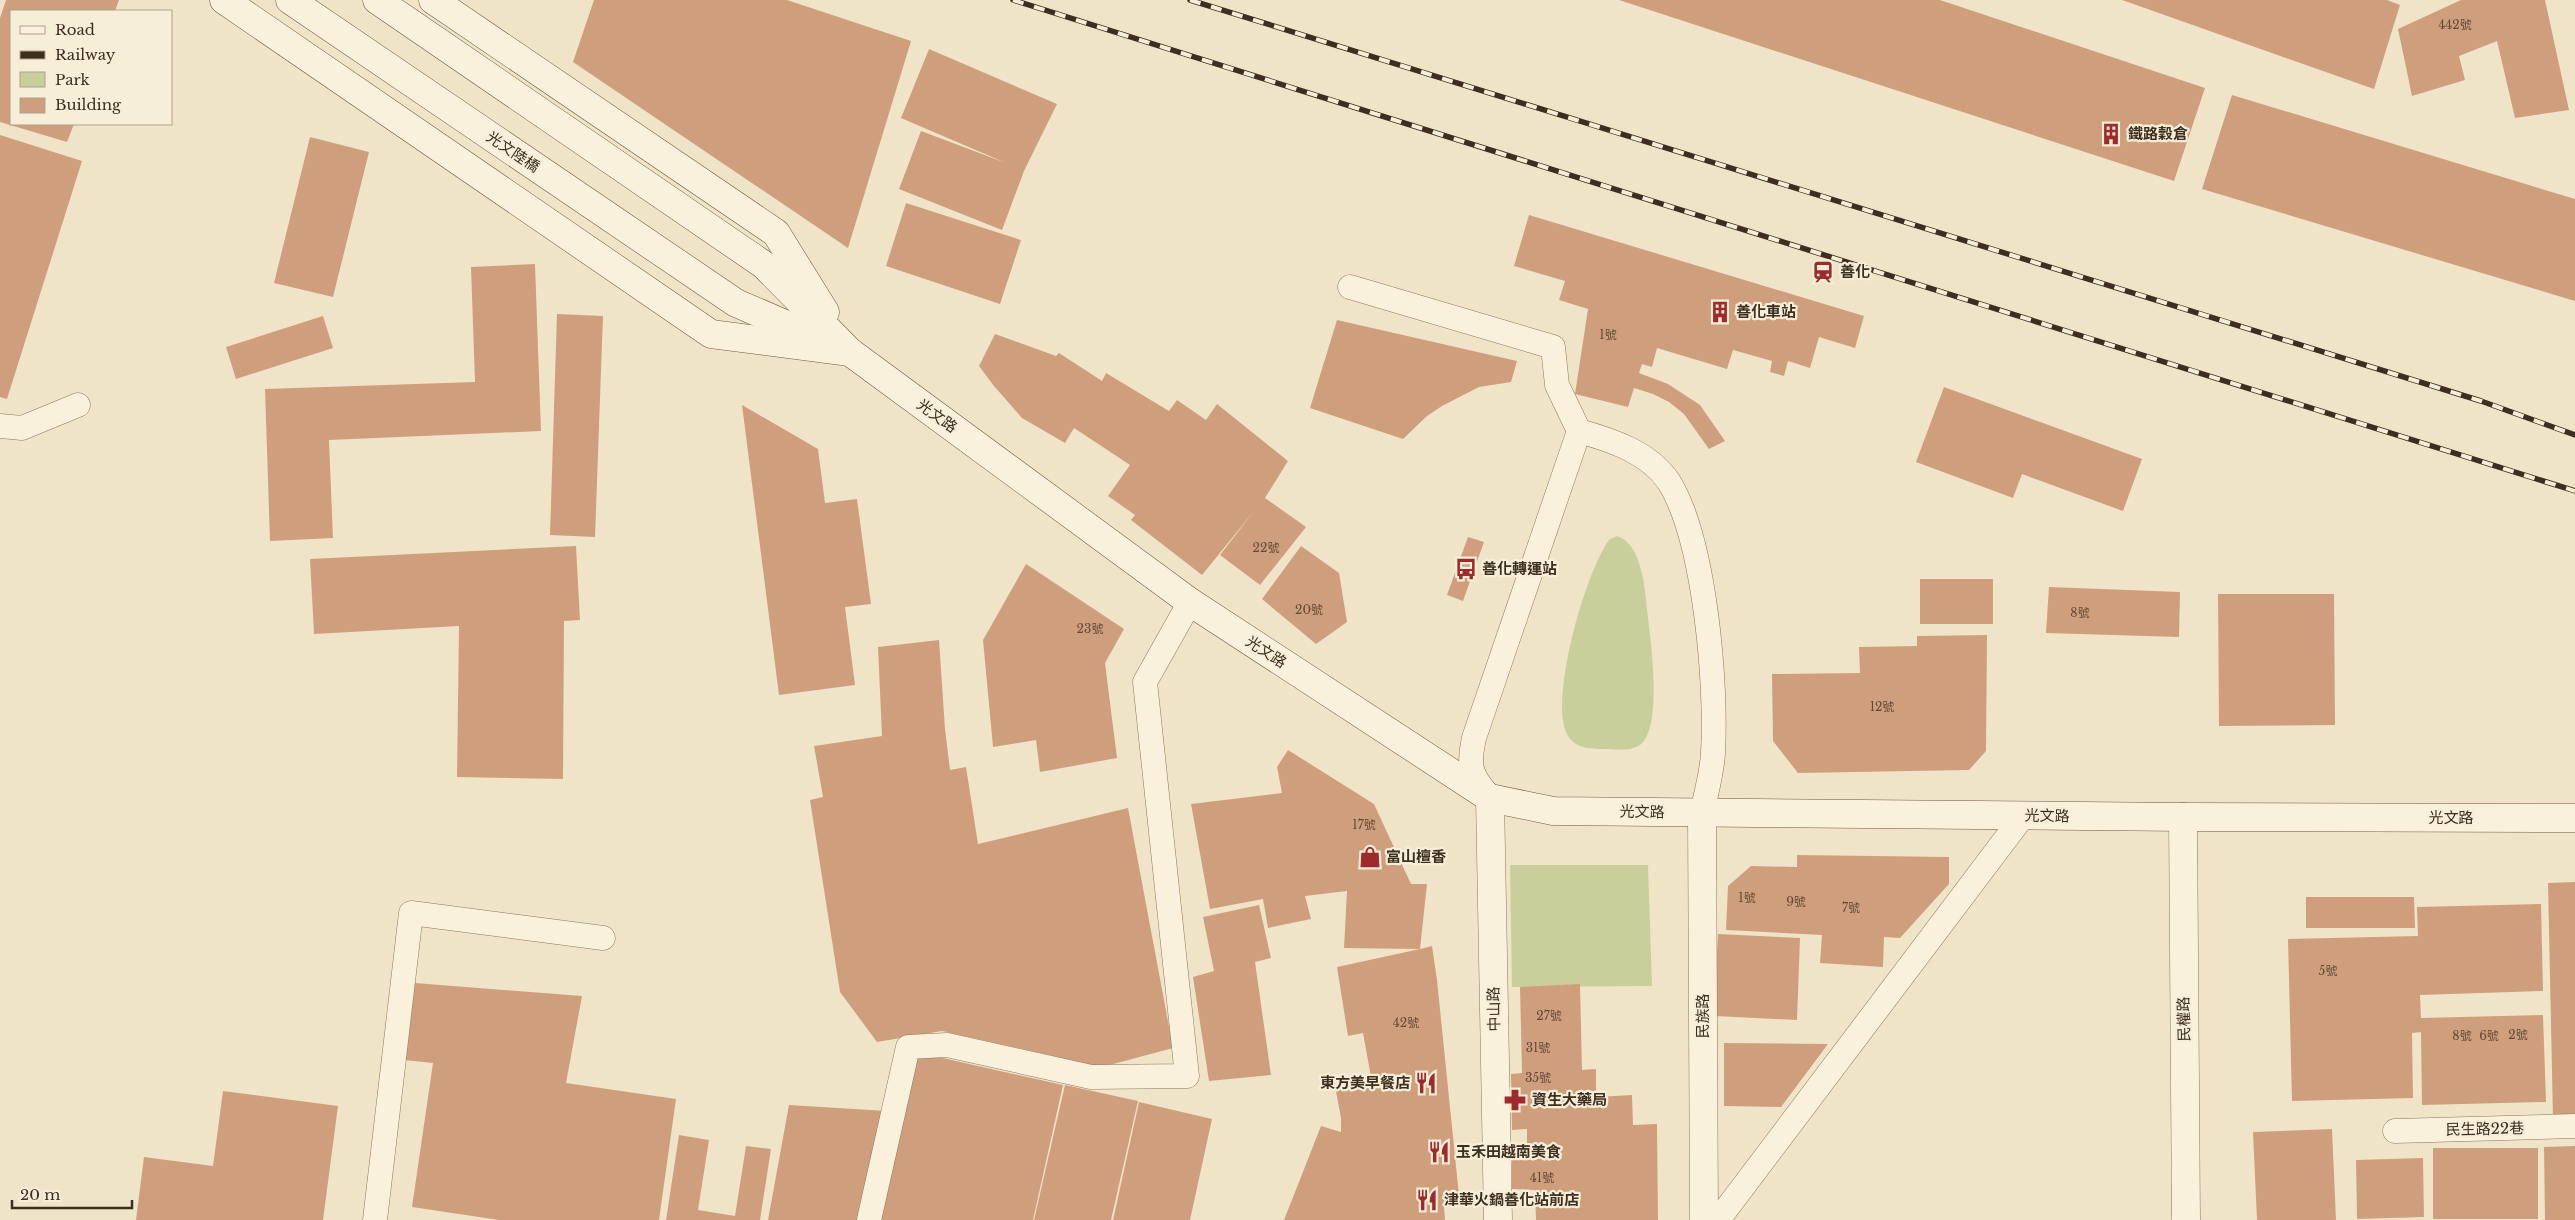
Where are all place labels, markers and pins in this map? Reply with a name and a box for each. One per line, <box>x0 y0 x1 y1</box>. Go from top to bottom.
building icon: 鐵路穀倉 <box>2098 121 2124 147</box>
place label: 鐵路穀倉 <box>2128 124 2188 143</box>
station icon: 善化 <box>1810 259 1836 285</box>
place label: 善化 <box>1840 262 1870 281</box>
building icon: 善化車站 <box>1707 299 1733 325</box>
place label: 善化車站 <box>1736 302 1796 321</box>
bus stop icon: 善化轉運站 <box>1453 556 1479 582</box>
place label: 善化轉運站 <box>1482 559 1557 578</box>
shop icon: 富山檀香 <box>1357 844 1383 870</box>
place label: 富山檀香 <box>1386 847 1446 866</box>
restaurant icon: 東方美早餐店 <box>1413 1070 1439 1096</box>
place label: 東方美早餐店 <box>1320 1073 1410 1092</box>
pharmacy icon: 資生大藥局 <box>1502 1087 1528 1113</box>
place label: 資生大藥局 <box>1532 1090 1607 1109</box>
restaurant icon: 玉禾田越南美食 <box>1426 1139 1452 1165</box>
place label: 玉禾田越南美食 <box>1456 1142 1561 1161</box>
restaurant icon: 津華火鍋善化站前店 <box>1414 1187 1440 1213</box>
place label: 津華火鍋善化站前店 <box>1444 1190 1579 1209</box>

